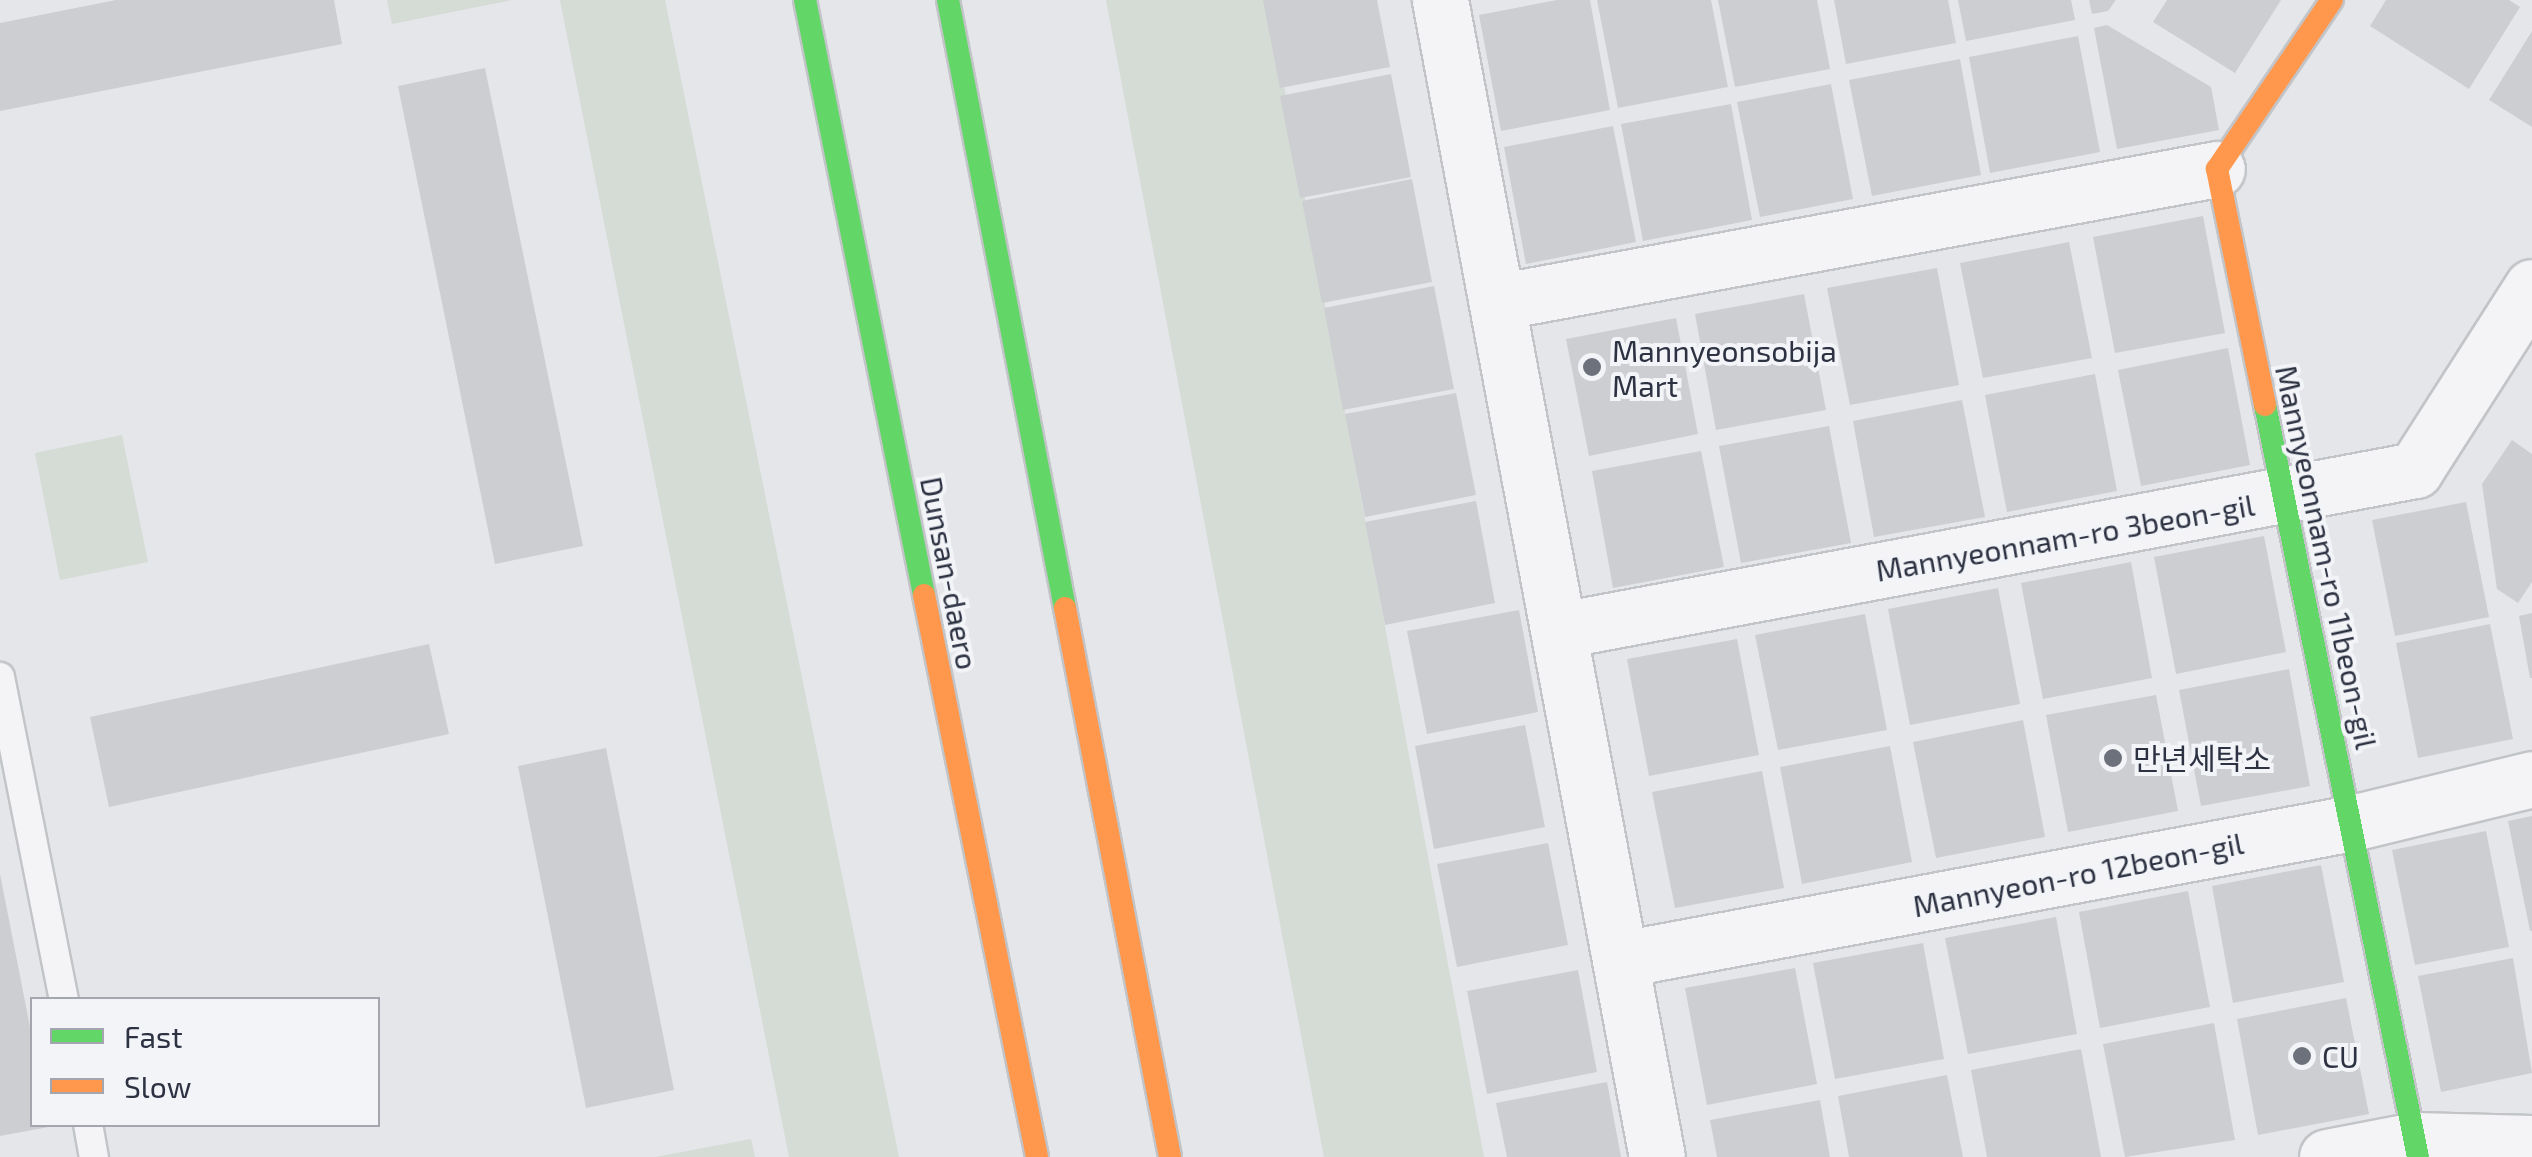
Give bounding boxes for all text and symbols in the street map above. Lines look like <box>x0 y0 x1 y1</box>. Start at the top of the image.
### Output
place label: Mannyeonsobija Mart <box>1612 332 1837 402</box>
marker: Mannyeonsobija Mart <box>1581 356 1603 378</box>
street label: Mannyeonnam-ro 11beon-gil <box>2269 362 2385 752</box>
street label: Dunsan-daero <box>914 474 986 672</box>
street label: Mannyeonnam-ro 3beon-gil <box>1873 486 2257 588</box>
place label: 만년세탁소 <box>2133 740 2271 776</box>
marker: 만년세탁소 <box>2102 747 2124 769</box>
street label: Mannyeon-ro 12beon-gil <box>1910 824 2246 924</box>
legend <box>30 997 380 1127</box>
text: Fast <box>124 1018 183 1054</box>
place label: CU <box>2322 1038 2359 1074</box>
marker: CU <box>2291 1045 2313 1067</box>
text: Slow <box>124 1068 191 1104</box>

